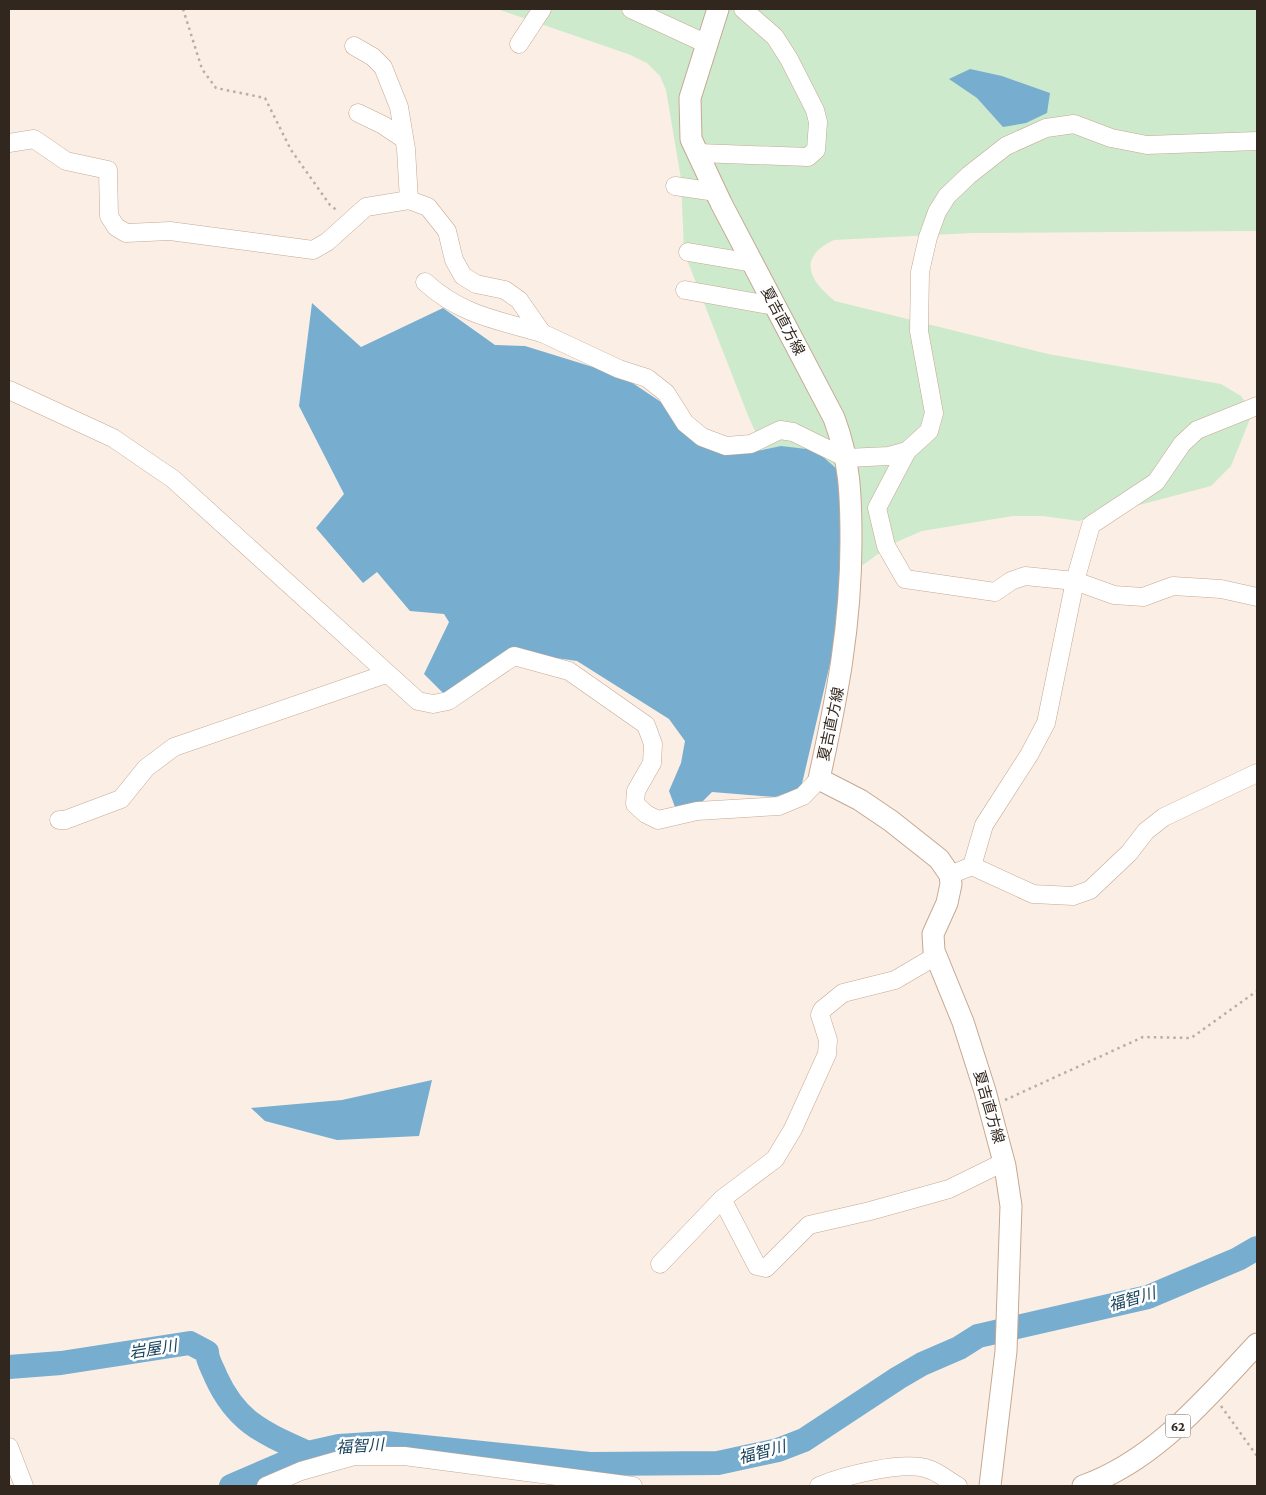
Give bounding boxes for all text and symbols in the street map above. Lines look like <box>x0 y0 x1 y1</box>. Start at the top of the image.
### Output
street label: 夏吉直方線 <box>758 284 809 358</box>
street label: 夏吉直方線 <box>814 685 847 762</box>
street label: 夏吉直方線 <box>971 1068 1008 1145</box>
water label: 福智川 <box>1107 1284 1159 1314</box>
water label: 岩屋川 <box>128 1337 180 1361</box>
road number: 62 <box>1166 1414 1190 1438</box>
water label: 福智川 <box>335 1436 387 1456</box>
water label: 福智川 <box>737 1437 789 1466</box>

